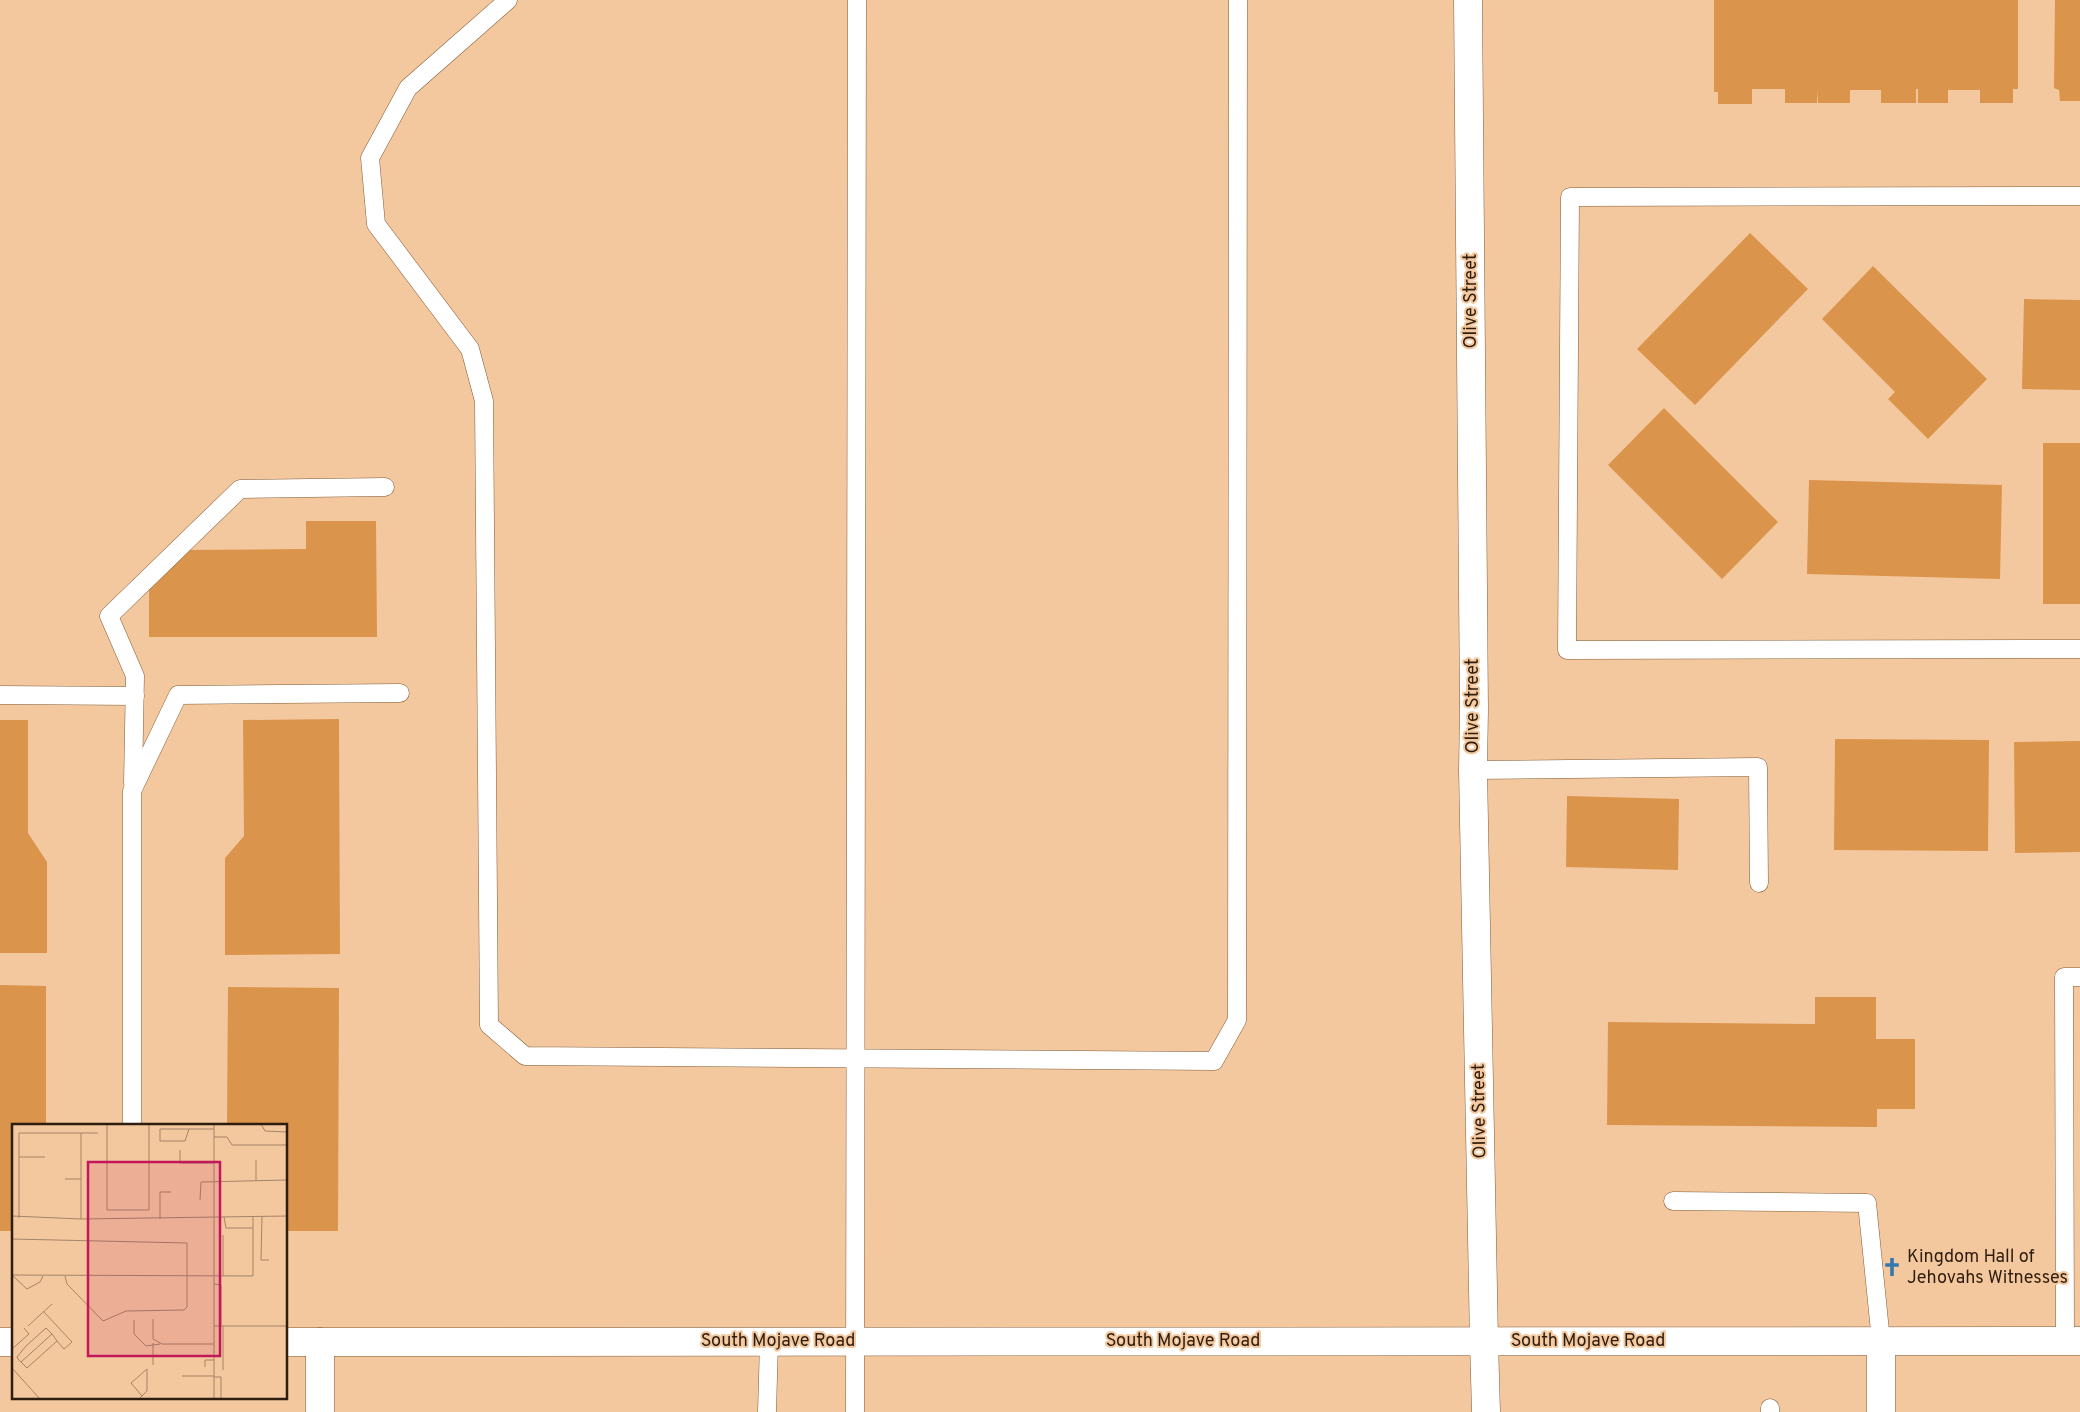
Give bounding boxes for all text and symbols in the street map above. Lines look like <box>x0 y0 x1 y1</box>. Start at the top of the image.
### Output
street label: Olive Street <box>1460 253 1483 349</box>
street label: Olive Street <box>1462 658 1485 754</box>
street label: Olive Street <box>1468 1063 1492 1159</box>
inset map <box>12 1124 288 1400</box>
place label: Kingdom Hall of Jehovahs Witnesses <box>1907 1246 2068 1290</box>
church icon: Kingdom Hall of Jehovahs Witnesses <box>1881 1256 1903 1278</box>
street label: South Mojave Road <box>701 1330 855 1353</box>
street label: South Mojave Road <box>1106 1330 1260 1353</box>
street label: South Mojave Road <box>1511 1330 1665 1353</box>

